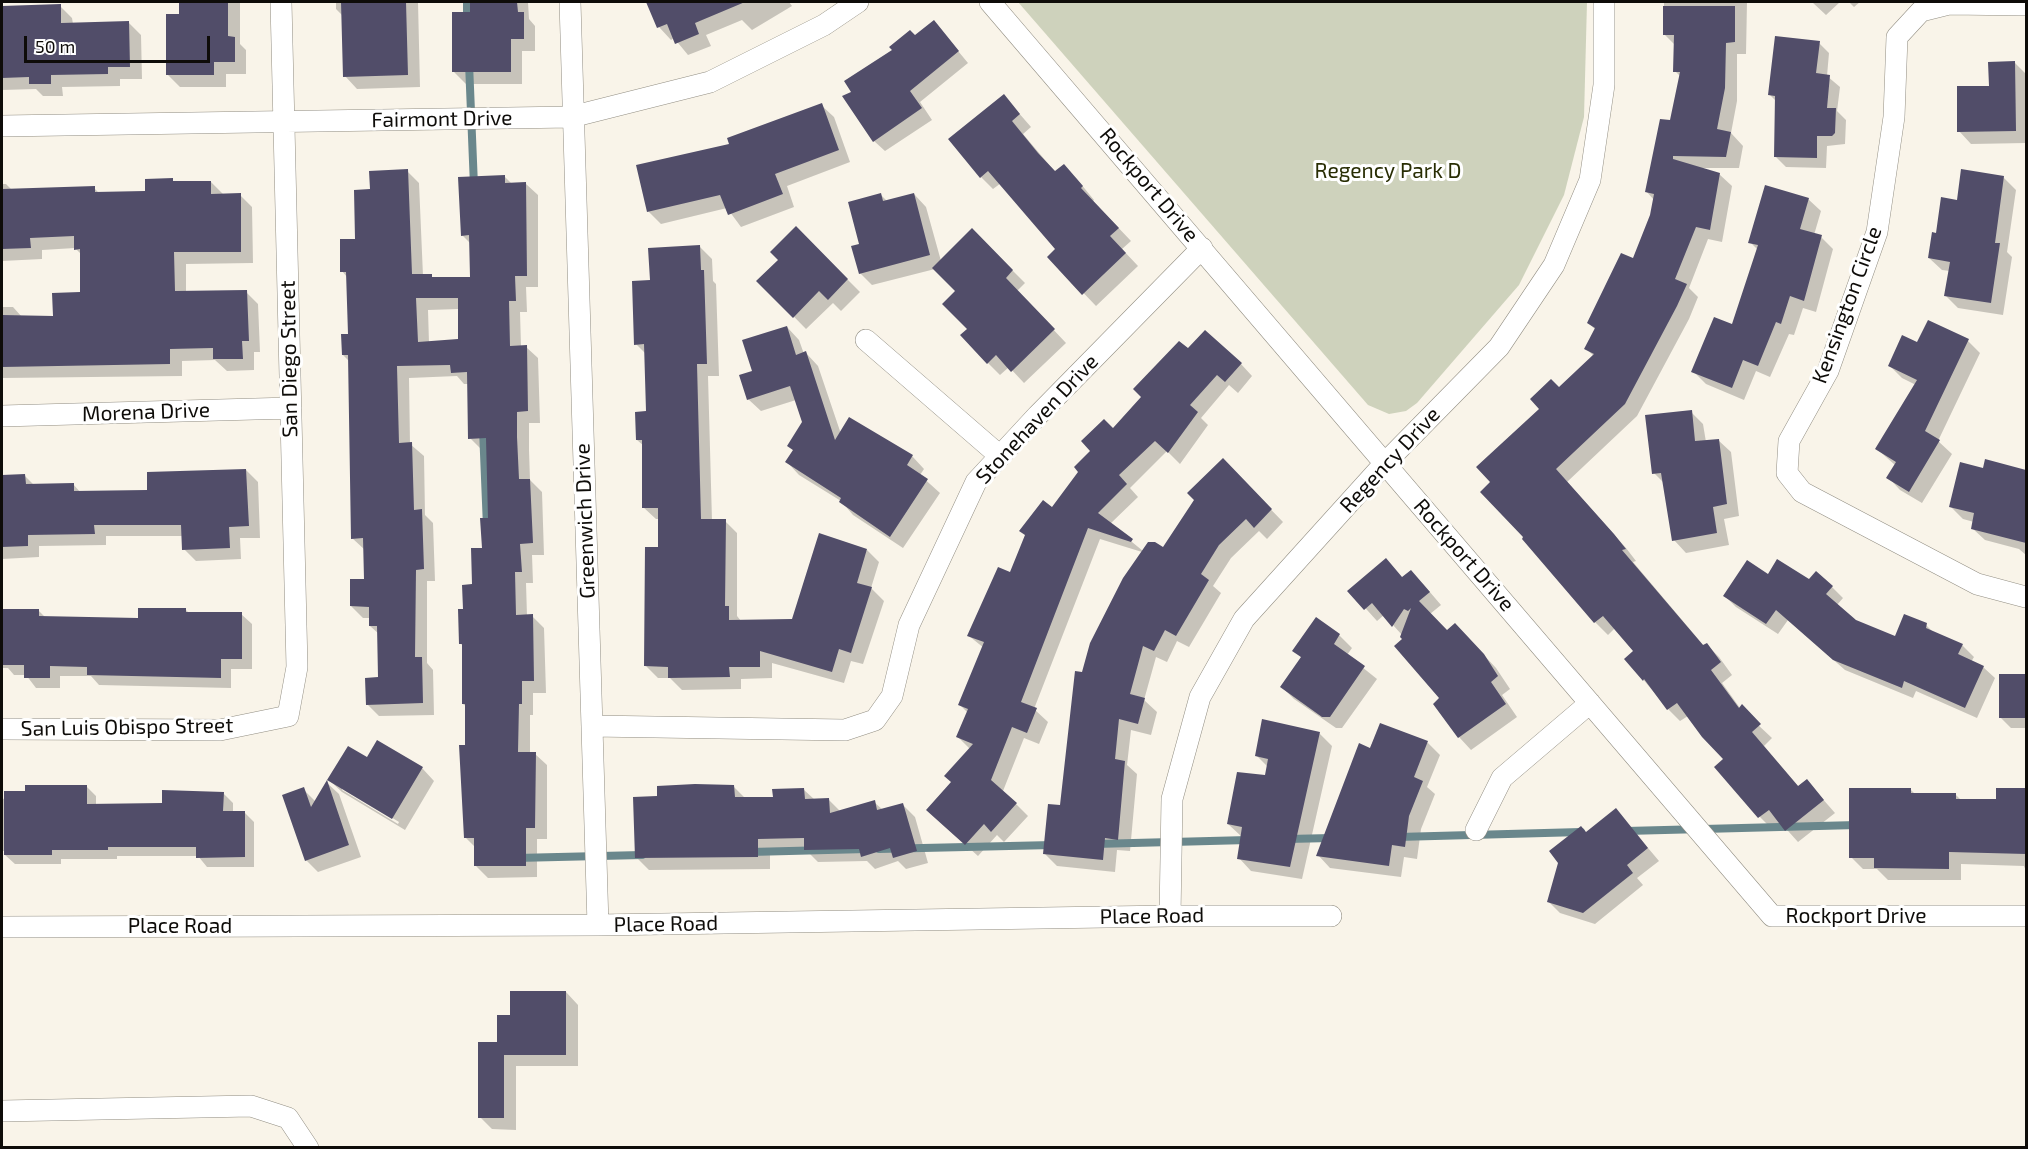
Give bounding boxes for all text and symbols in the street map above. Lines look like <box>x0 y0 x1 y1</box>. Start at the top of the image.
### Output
scale bar <box>27 24 213 62</box>
text: 50 m <box>35 35 75 57</box>
street label: Fairmont Drive <box>371 105 513 133</box>
street label: Rockport Drive <box>1094 123 1204 247</box>
park label: Regency Park D <box>1315 158 1461 184</box>
street label: Kensington Circle <box>1807 223 1887 387</box>
street label: San Diego Street <box>275 280 303 438</box>
street label: Stonehaven Drive <box>971 349 1103 489</box>
street label: Morena Drive <box>82 397 210 427</box>
street label: Regency Drive <box>1335 402 1445 518</box>
street label: Greenwich Drive <box>570 443 600 599</box>
street label: Rockport Drive <box>1408 494 1520 616</box>
street label: San Luis Obispo Street <box>21 713 233 741</box>
street label: Place Road <box>1099 902 1205 930</box>
street label: Rockport Drive <box>1786 903 1926 929</box>
street label: Place Road <box>613 910 719 938</box>
street label: Place Road <box>128 913 232 939</box>

